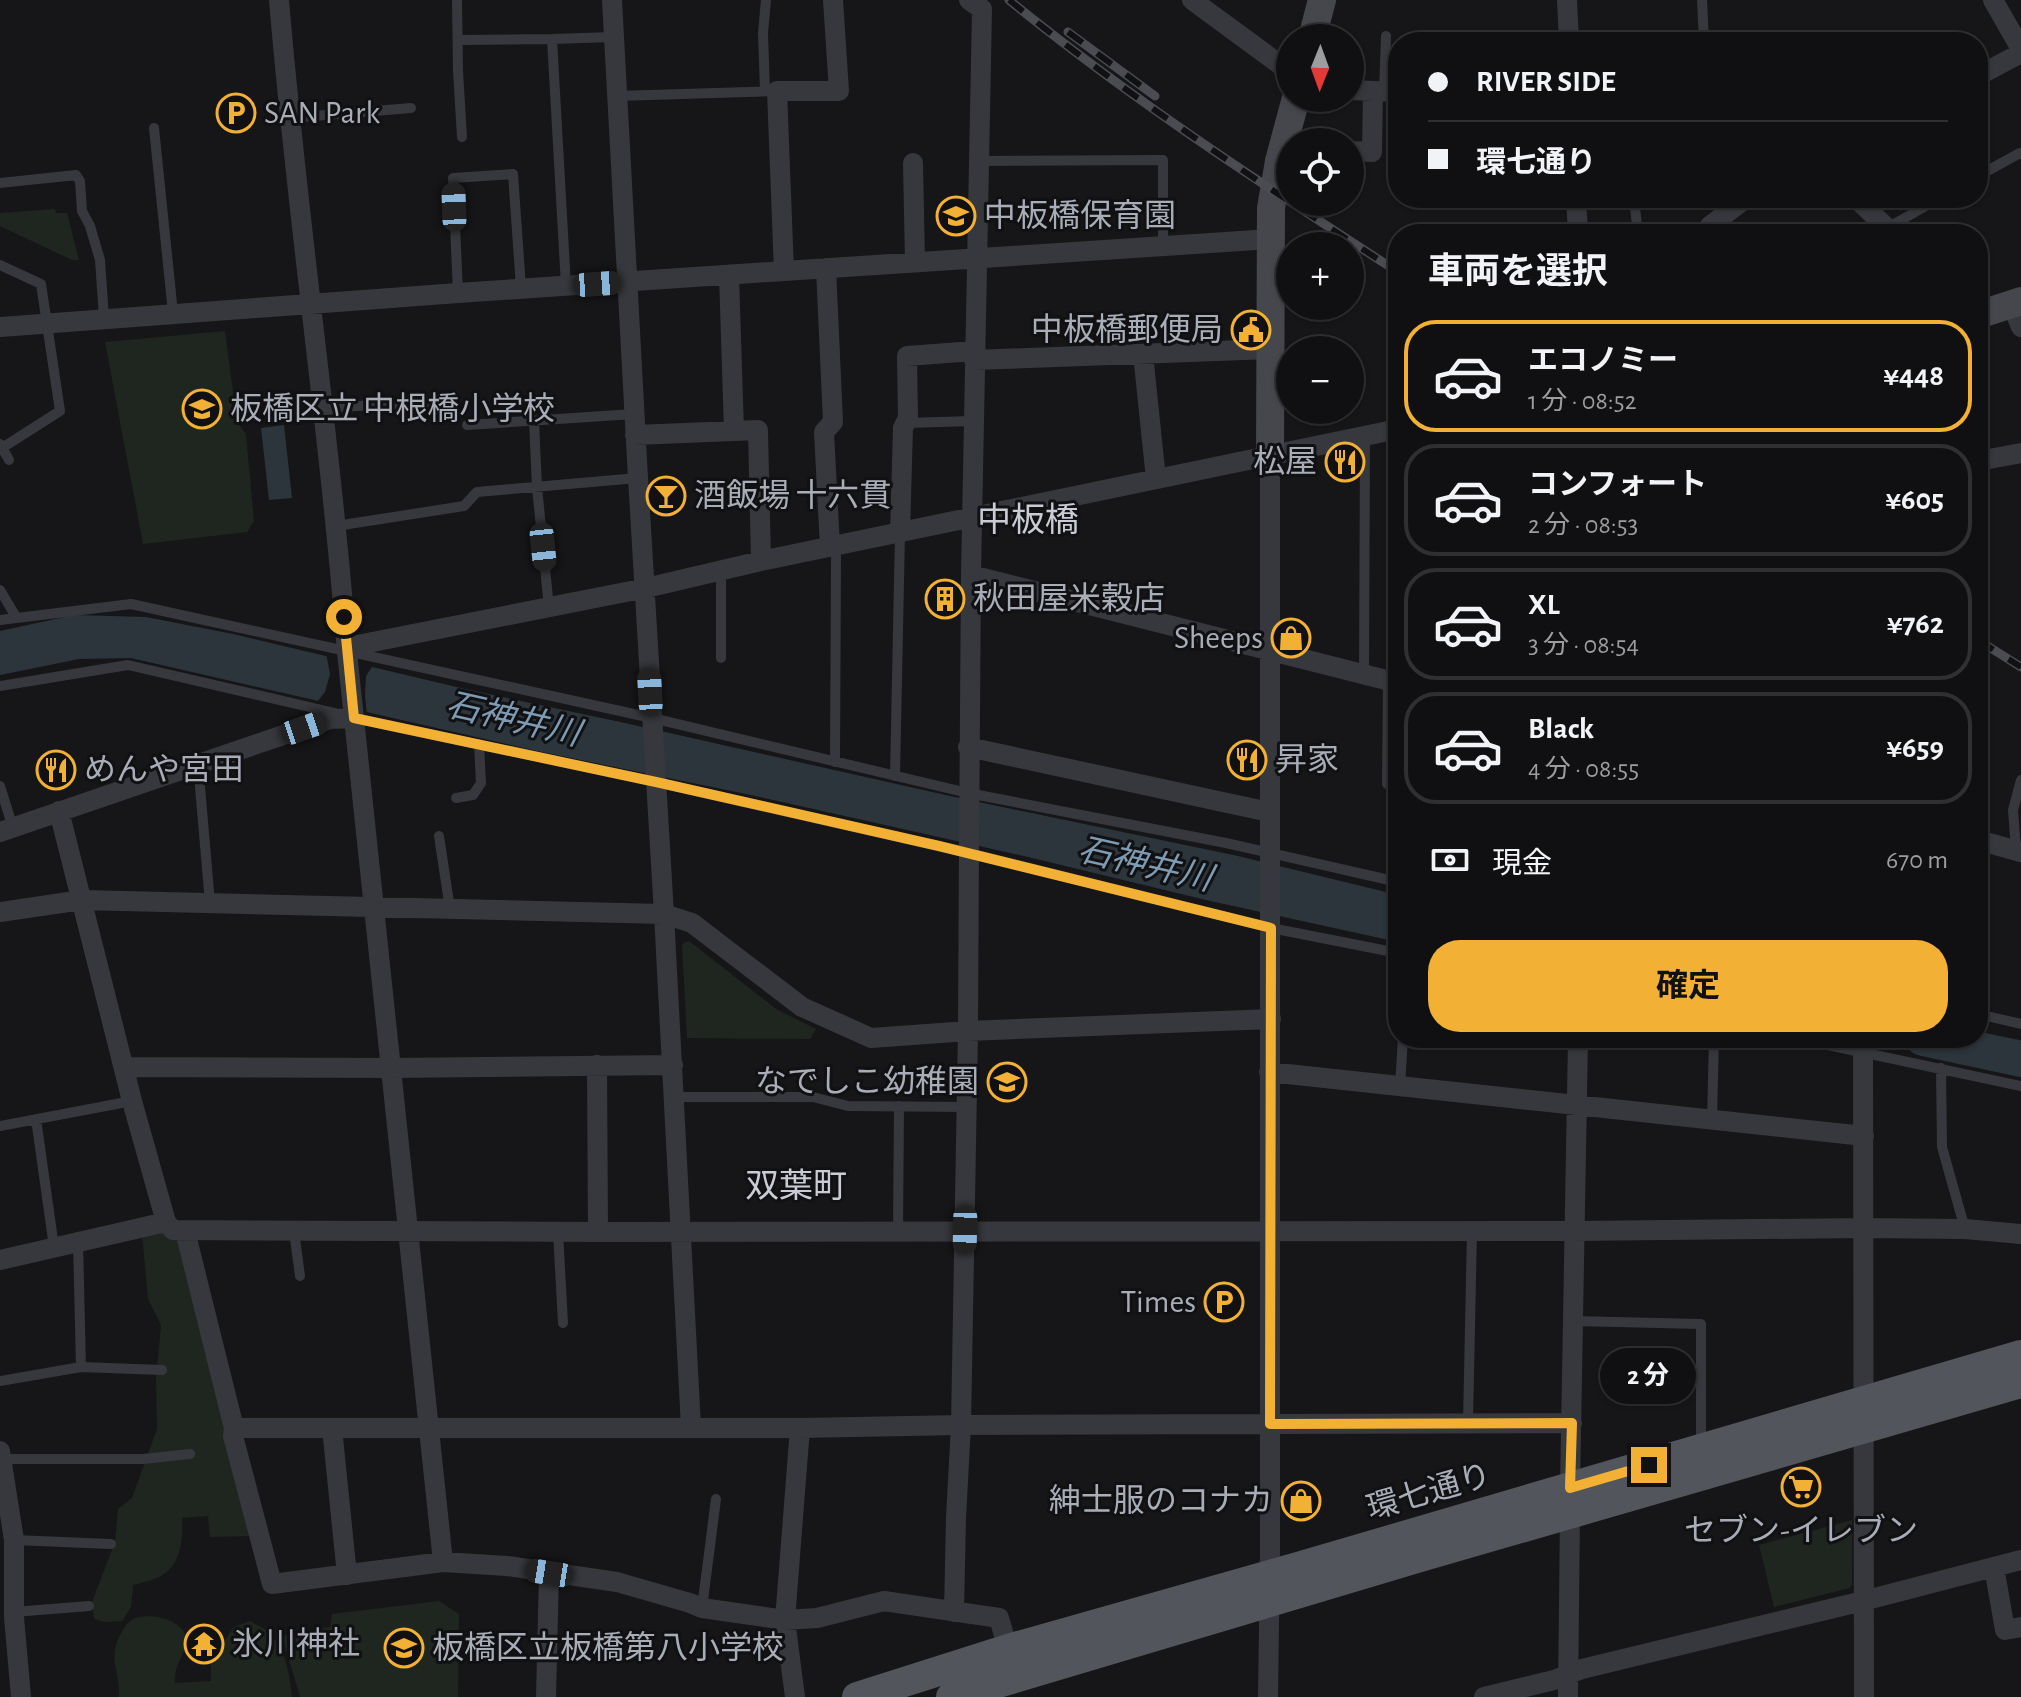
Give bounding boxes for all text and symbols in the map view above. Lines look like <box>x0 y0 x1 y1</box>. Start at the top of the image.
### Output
north arrow <box>1276 24 1364 112</box>
map controls <box>1276 24 1364 424</box>
text: RIVER SIDE <box>1476 67 1616 97</box>
parking icon: SAN Park <box>215 92 257 134</box>
place label: SAN Park <box>264 97 380 129</box>
button: locate <box>1276 128 1364 216</box>
text: 環七通り <box>1476 148 1596 178</box>
car <box>441 183 467 231</box>
school or university icon: 中板橋保育園 <box>935 195 977 237</box>
place label: 中板橋保育園 <box>984 198 1176 232</box>
button: + <box>1276 232 1364 320</box>
text: 車両を選択 <box>1428 254 1608 290</box>
car <box>572 270 622 298</box>
public building icon: 中板橋郵便局 <box>1230 309 1272 351</box>
place label: 中板橋郵便局 <box>1031 313 1223 346</box>
button: − <box>1276 336 1364 424</box>
icon: car <box>1432 340 1504 412</box>
text: エコノミー <box>1528 346 1678 376</box>
text: ¥448 <box>1883 361 1944 391</box>
school or university icon: 板橋区立 中根橋小学校 <box>181 388 223 430</box>
text: 1 分 · 08:52 <box>1528 388 1636 414</box>
place label: 板橋区立 中根橋小学校 <box>230 392 555 425</box>
restaurant icon: 松屋 <box>1324 441 1366 483</box>
place label: 松屋 <box>1253 445 1317 478</box>
icon: car <box>1432 464 1504 536</box>
text: コンフォート <box>1528 470 1707 500</box>
bar icon: 酒飯場 十六貫 <box>645 475 687 517</box>
place label: 酒飯場 十六貫 <box>694 478 891 512</box>
text: ¥605 <box>1885 485 1944 515</box>
district label: 中板橋 <box>977 502 1079 538</box>
text: 2 分 · 08:53 <box>1528 512 1638 538</box>
car <box>529 522 557 572</box>
building icon: 秋田屋米穀店 <box>924 578 966 620</box>
place label: 秋田屋米穀店 <box>973 581 1165 615</box>
icon: car <box>1432 588 1504 660</box>
text: XL <box>1528 590 1560 620</box>
route start <box>326 599 362 635</box>
text: ¥762 <box>1887 609 1944 639</box>
shop icon: Sheeps <box>1270 617 1312 659</box>
place label: Sheeps <box>1174 622 1263 654</box>
text: 3 分 · 08:54 <box>1528 632 1639 658</box>
car <box>637 667 663 717</box>
water label: 石神井川 <box>443 686 586 753</box>
car <box>277 709 331 747</box>
icon: car <box>1432 712 1504 784</box>
text: Black <box>1528 714 1594 744</box>
text: ¥659 <box>1886 733 1944 763</box>
restaurant icon: 昇家 <box>1226 739 1268 781</box>
place label: 昇家 <box>1275 743 1339 776</box>
restaurant icon: めんや宮田 <box>35 749 77 791</box>
place label: めんや宮田 <box>84 752 244 786</box>
text: 4 分 · 08:55 <box>1528 756 1639 782</box>
water label: 石神井川 <box>1075 831 1218 898</box>
icon: cash <box>1428 838 1472 882</box>
text: 670 m <box>1886 847 1948 873</box>
text: 現金 <box>1492 849 1552 879</box>
button: 確定 <box>1428 940 1948 1032</box>
school or university icon: なでしこ幼稚園 <box>986 1061 1028 1103</box>
place label: なでしこ幼稚園 <box>755 1065 979 1098</box>
district label: 双葉町 <box>745 1168 847 1204</box>
car <box>953 1206 977 1254</box>
parking icon: Times <box>1203 1281 1245 1323</box>
place label: Times <box>1120 1286 1196 1318</box>
callout: 2 分 <box>1601 1349 1697 1405</box>
text: 2 分 <box>1627 1363 1669 1389</box>
route end <box>1631 1447 1667 1483</box>
street label: 環七通り <box>1363 1458 1495 1525</box>
supermarket icon: セブン-イレブン <box>1780 1466 1822 1508</box>
shop icon: 紳士服のコナカ <box>1280 1480 1322 1522</box>
place label: 紳士服のコナカ <box>1049 1483 1273 1517</box>
place label: セブン-イレブン <box>1684 1513 1918 1547</box>
car <box>523 1557 575 1589</box>
temple icon: 氷川神社 <box>183 1623 225 1665</box>
place label: 氷川神社 <box>232 1627 360 1660</box>
school or university icon: 板橋区立板橋第八小学校 <box>383 1627 425 1669</box>
place label: 板橋区立板橋第八小学校 <box>432 1631 784 1664</box>

